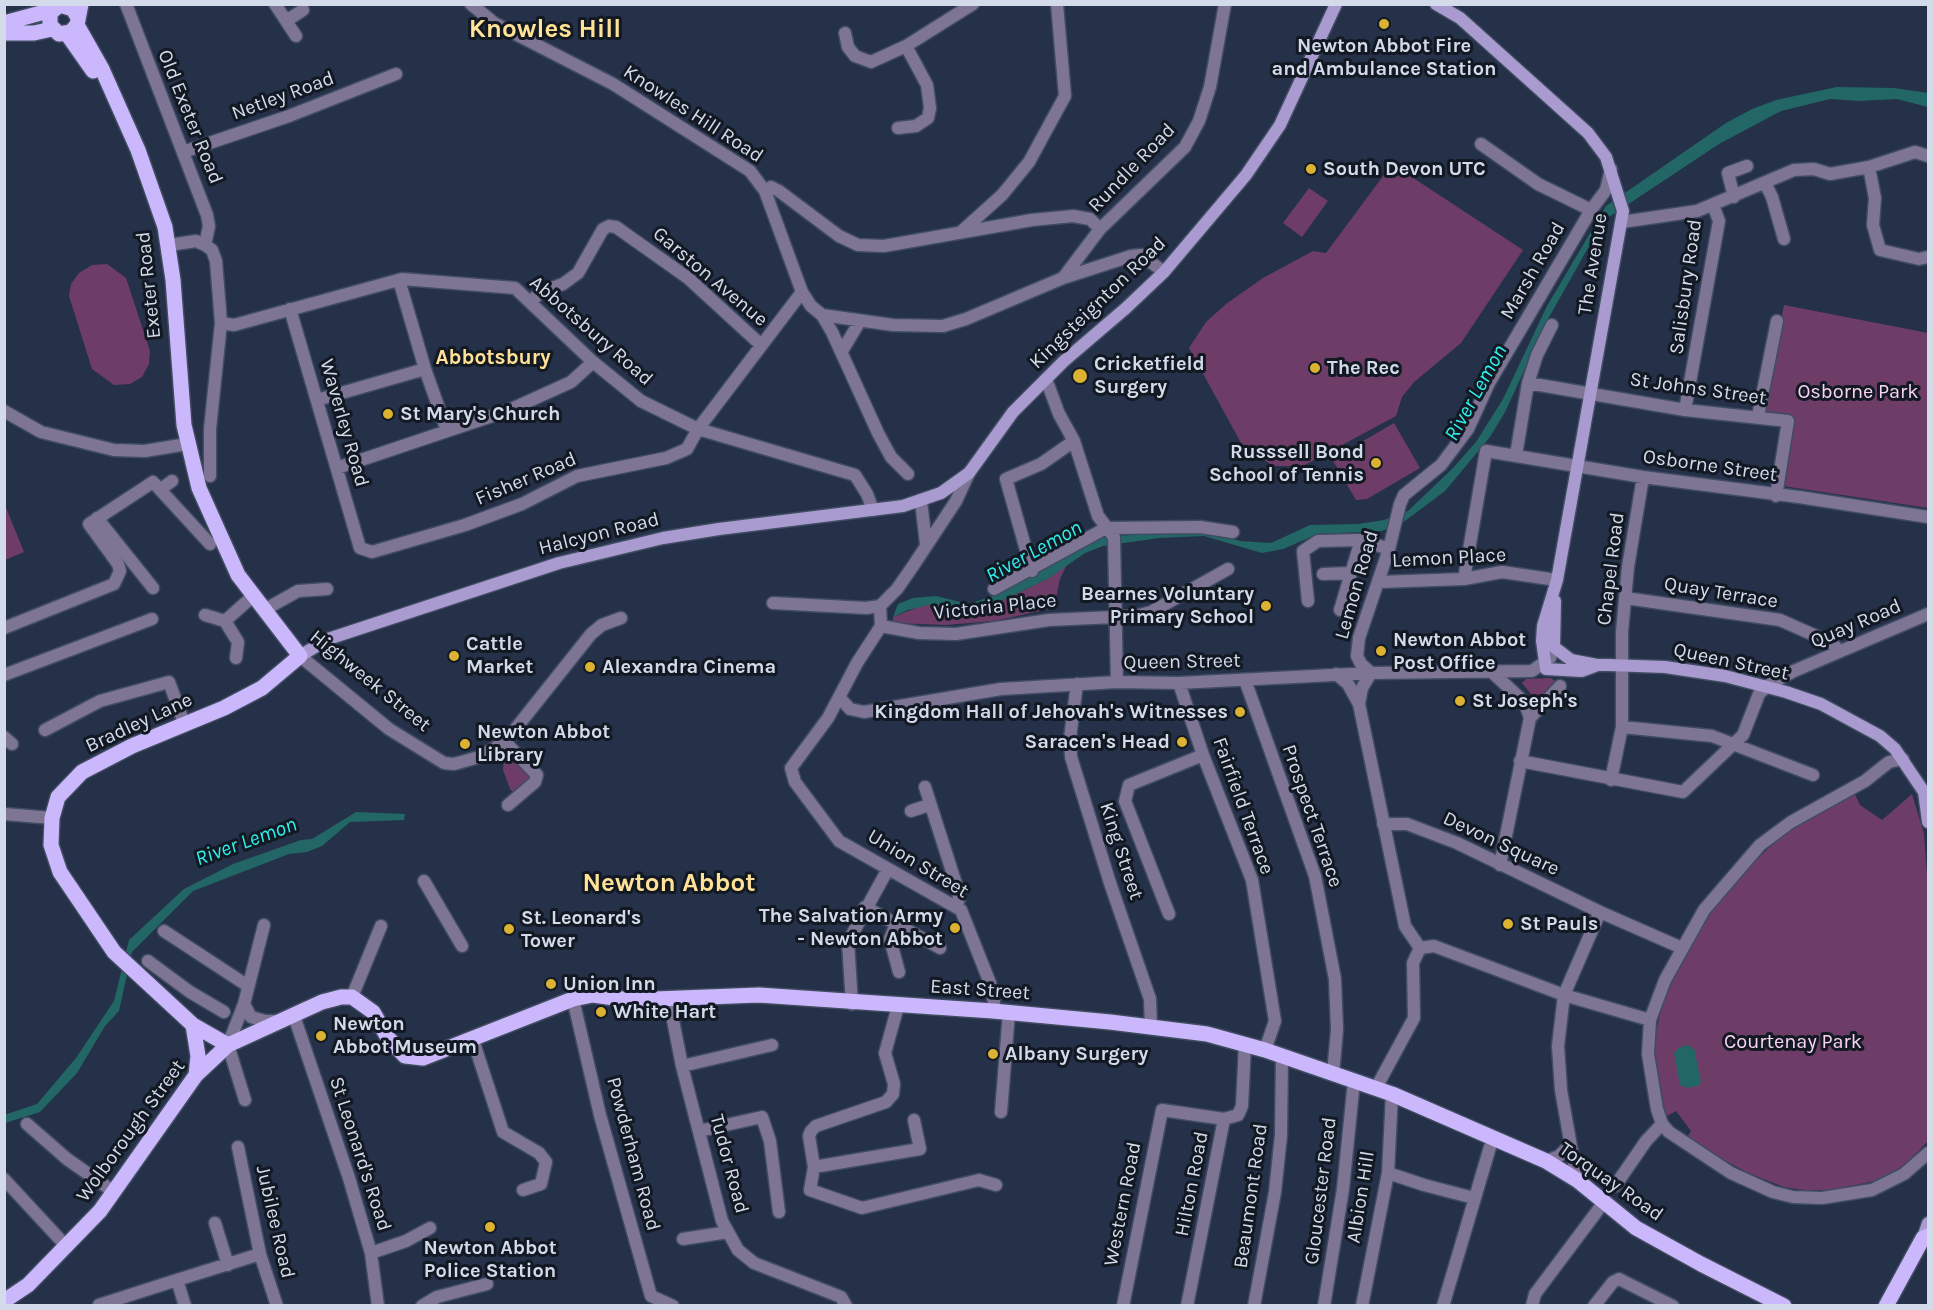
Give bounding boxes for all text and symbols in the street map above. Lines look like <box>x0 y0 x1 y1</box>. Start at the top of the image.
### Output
district label: Knowles Hill <box>469 14 621 46</box>
marker: Newton Abbot Fire and Ambulance Station <box>1377 17 1391 31</box>
place label: Newton Abbot Fire and Ambulance Station <box>1272 34 1496 81</box>
street label: Old Exeter Road <box>152 46 228 188</box>
street label: Knowles Hill Road <box>618 60 768 168</box>
street label: Netley Road <box>228 66 338 126</box>
street label: Rundle Road <box>1083 118 1181 218</box>
place label: South Devon UTC <box>1323 157 1486 181</box>
marker: South Devon UTC <box>1304 162 1318 176</box>
street label: The Avenue <box>1573 211 1613 317</box>
street label: Marsh Road <box>1495 218 1571 324</box>
street label: Salisbury Road <box>1665 218 1707 356</box>
street label: Garston Avenue <box>648 222 772 332</box>
street label: Exeter Road <box>131 230 167 340</box>
street label: Kingsteignton Road <box>1025 232 1171 374</box>
street label: Abbotsbury Road <box>524 271 658 391</box>
water label: River Lemon <box>1439 340 1513 446</box>
district label: Abbotsbury <box>435 345 551 371</box>
place label: Cricketfield Surgery <box>1094 352 1205 399</box>
street label: Waverley Road <box>314 356 374 490</box>
place label: The Rec <box>1327 356 1400 380</box>
marker: The Rec <box>1308 361 1322 375</box>
marker: Cricketfield Surgery <box>1071 367 1089 385</box>
street label: St Johns Street <box>1628 368 1768 410</box>
park label: Osborne Park <box>1797 380 1919 404</box>
place label: St Mary's Church <box>400 402 561 426</box>
marker: St Mary's Church <box>381 407 395 421</box>
place label: Russsell Bond School of Tennis <box>1209 440 1364 487</box>
street label: Osborne Street <box>1641 445 1779 487</box>
street label: Fisher Road <box>472 447 580 511</box>
marker: Russsell Bond School of Tennis <box>1369 456 1383 470</box>
street label: Halcyon Road <box>536 507 662 561</box>
street label: Chapel Road <box>1592 511 1630 627</box>
water label: River Lemon <box>981 515 1087 589</box>
street label: Lemon Road <box>1330 528 1384 642</box>
street label: Lemon Place <box>1391 543 1507 573</box>
street label: Quay Terrace <box>1662 572 1780 614</box>
place label: Bearnes Voluntary Primary School <box>1081 582 1254 629</box>
street label: Victoria Place <box>932 589 1058 625</box>
street label: Quay Road <box>1807 594 1905 654</box>
marker: Bearnes Voluntary Primary School <box>1259 599 1273 613</box>
street label: Highweek Street <box>305 625 435 737</box>
place label: Newton Abbot Post Office <box>1393 628 1526 675</box>
place label: Cattle Market <box>466 632 533 679</box>
street label: Queen Street <box>1671 638 1791 686</box>
marker: Newton Abbot Post Office <box>1374 644 1388 658</box>
marker: Cattle Market <box>447 649 461 663</box>
street label: Queen Street <box>1123 649 1241 675</box>
place label: Alexandra Cinema <box>602 655 776 679</box>
marker: Alexandra Cinema <box>583 660 597 674</box>
street label: Bradley Lane <box>82 688 196 758</box>
place label: St Joseph's <box>1472 689 1578 713</box>
marker: St Joseph's <box>1453 694 1467 708</box>
place label: Kingdom Hall of Jehovah's Witnesses <box>874 700 1228 724</box>
marker: Kingdom Hall of Jehovah's Witnesses <box>1233 705 1247 719</box>
place label: Newton Abbot Library <box>477 720 610 767</box>
place label: Saracen's Head <box>1024 730 1170 754</box>
street label: Fairfield Terrace <box>1207 734 1279 878</box>
marker: Saracen's Head <box>1175 735 1189 749</box>
marker: Newton Abbot Library <box>458 737 472 751</box>
street label: Prospect Terrace <box>1276 742 1348 890</box>
street label: King Street <box>1094 799 1148 903</box>
street label: Devon Square <box>1439 807 1563 881</box>
water label: River Lemon <box>192 812 300 872</box>
street label: Union Street <box>863 824 973 904</box>
district label: Newton Abbot <box>582 868 756 900</box>
place label: The Salvation Army - Newton Abbot <box>759 904 943 951</box>
place label: St. Leonard's Tower <box>521 906 641 953</box>
place label: St Pauls <box>1520 912 1598 936</box>
marker: St Pauls <box>1501 917 1515 931</box>
marker: The Salvation Army - Newton Abbot <box>948 921 962 935</box>
marker: St. Leonard's Tower <box>502 922 516 936</box>
place label: Union Inn <box>563 972 656 996</box>
street label: East Street <box>929 975 1031 1005</box>
marker: Union Inn <box>544 977 558 991</box>
place label: White Hart <box>613 1000 716 1024</box>
marker: White Hart <box>594 1005 608 1019</box>
place label: Newton Abbot Museum <box>333 1012 477 1059</box>
marker: Newton Abbot Museum <box>314 1029 328 1043</box>
park label: Courtenay Park <box>1724 1030 1862 1054</box>
place label: Albany Surgery <box>1005 1042 1148 1066</box>
marker: Albany Surgery <box>986 1047 1000 1061</box>
street label: Wolborough Street <box>71 1055 191 1207</box>
street label: St Leonard's Road <box>324 1074 396 1234</box>
street label: Powderham Road <box>601 1074 665 1234</box>
street label: Tudor Road <box>704 1112 754 1216</box>
street label: Gloucester Road <box>1300 1116 1342 1266</box>
street label: Beaumont Road <box>1229 1122 1273 1270</box>
street label: Hilton Road <box>1170 1130 1214 1238</box>
street label: Torquay Road <box>1554 1137 1668 1227</box>
street label: Western Road <box>1099 1140 1147 1268</box>
street label: Albion Hill <box>1342 1149 1380 1245</box>
street label: Jubilee Road <box>250 1163 300 1281</box>
marker: Newton Abbot Police Station <box>483 1220 497 1234</box>
place label: Newton Abbot Police Station <box>423 1236 557 1283</box>

